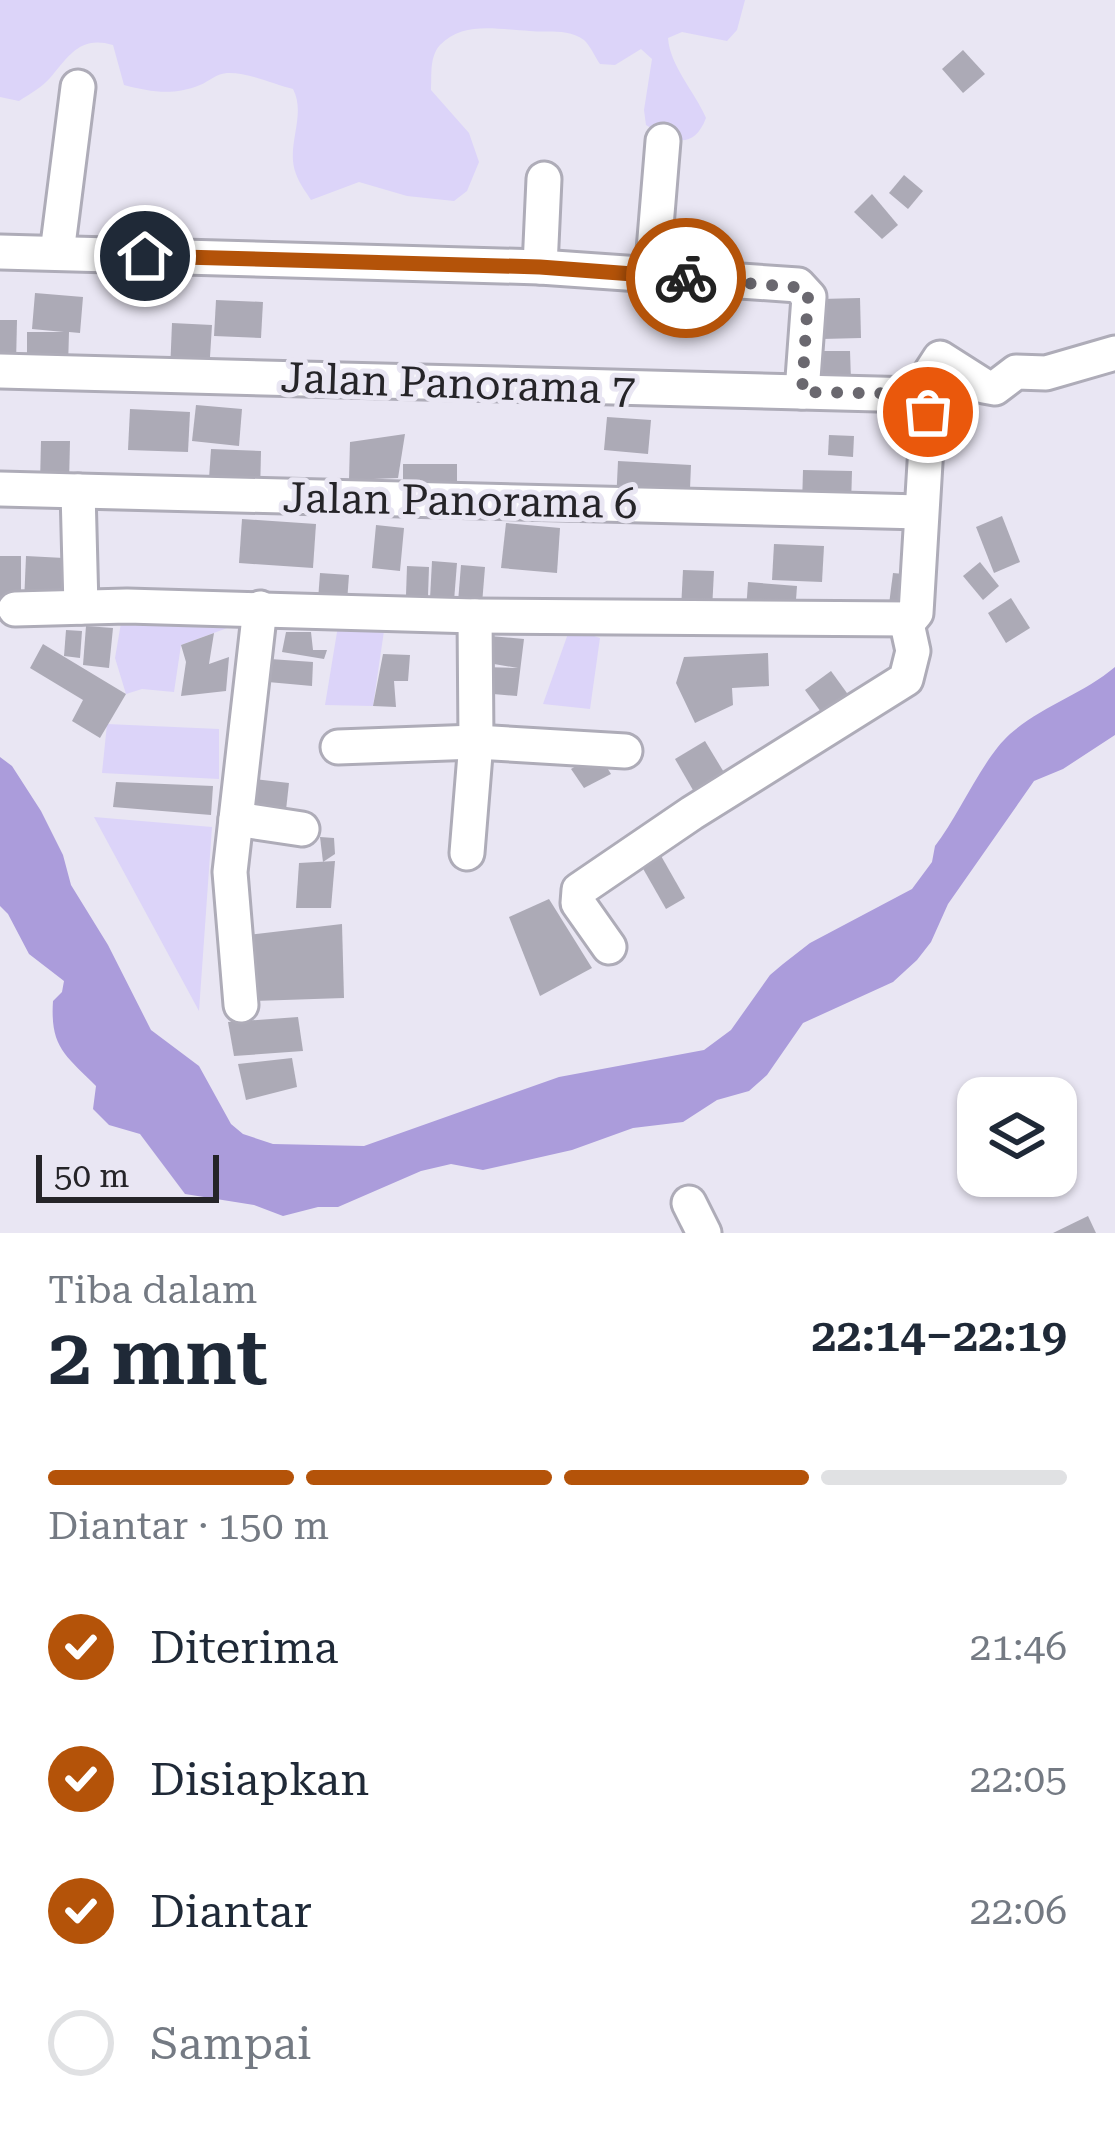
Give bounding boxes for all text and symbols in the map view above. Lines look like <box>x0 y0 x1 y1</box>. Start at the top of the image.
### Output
pin <box>94 205 196 307</box>
courier <box>626 218 746 338</box>
icon: home <box>112 223 178 289</box>
icon: bike <box>653 245 719 311</box>
street label: Jalan Panorama 7 <box>280 353 636 414</box>
pin <box>877 361 979 463</box>
icon: bag <box>895 379 961 445</box>
street label: Jalan Panorama 6 <box>282 473 638 528</box>
map controls <box>957 1077 1077 1197</box>
button: layers <box>957 1077 1077 1197</box>
scale bar <box>36 1149 219 1202</box>
text: 50 m <box>54 1156 129 1195</box>
text: Tiba dalam <box>48 1267 257 1313</box>
text: 22:14–22:19 <box>811 1309 1067 1362</box>
text: 2 mnt <box>48 1312 268 1403</box>
text: Diantar · 150 m <box>48 1503 329 1549</box>
icon: check <box>48 1614 114 1680</box>
text: Diterima <box>150 1621 338 1674</box>
text: 21:46 <box>970 1624 1067 1670</box>
icon: check <box>48 1746 114 1812</box>
text: Disiapkan <box>150 1753 369 1806</box>
text: 22:05 <box>970 1756 1067 1802</box>
icon: check <box>48 1878 114 1944</box>
text: Diantar <box>150 1885 312 1938</box>
text: 22:06 <box>970 1888 1067 1934</box>
text: Sampai <box>150 2017 311 2070</box>

